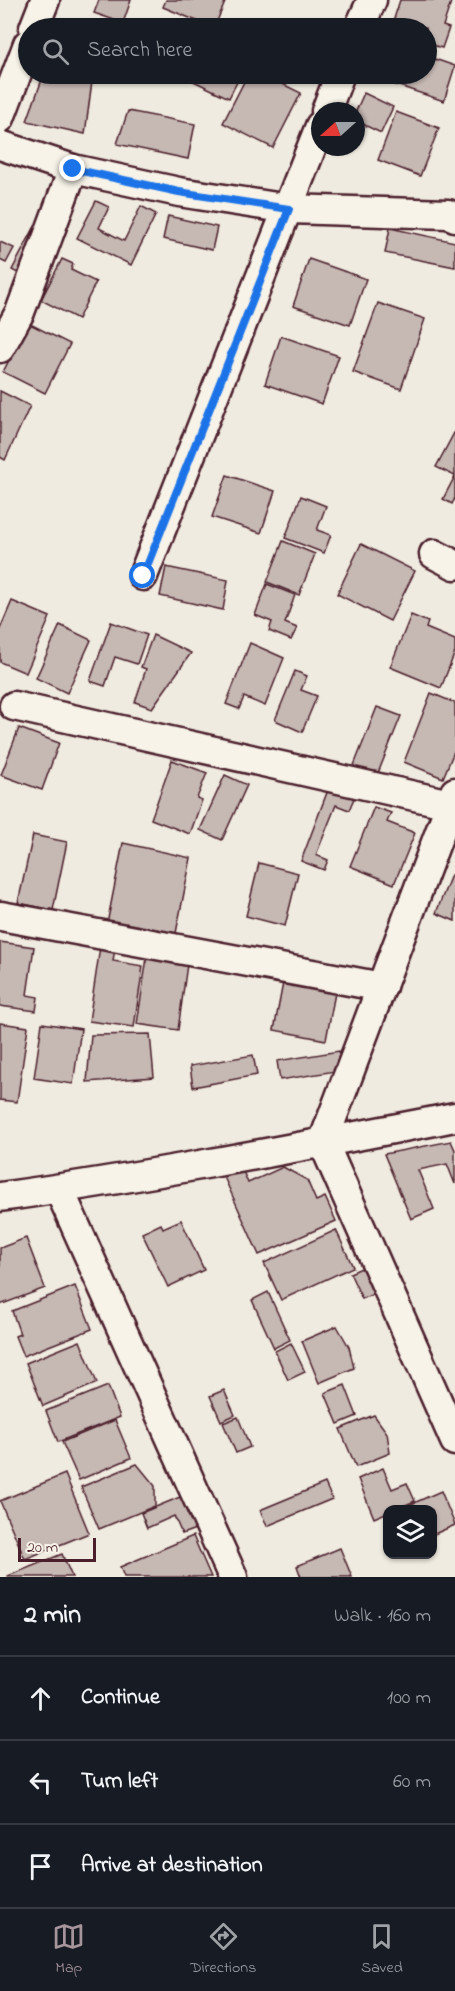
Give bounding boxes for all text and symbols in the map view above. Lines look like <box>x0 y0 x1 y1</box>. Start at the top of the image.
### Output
search box <box>18 18 437 84</box>
icon: search <box>39 35 72 68</box>
text: Search here <box>87 35 192 67</box>
north arrow <box>311 102 365 156</box>
route end <box>59 155 85 181</box>
route start <box>129 562 155 588</box>
map controls <box>383 1505 437 1559</box>
button: layers <box>383 1505 437 1559</box>
scale bar <box>18 1535 96 1562</box>
text: 20 m <box>27 1536 58 1560</box>
text: 2 min <box>24 1597 81 1635</box>
text: Walk · 160 m <box>334 1602 431 1631</box>
icon: ahead <box>24 1682 57 1715</box>
text: Continue <box>81 1682 160 1714</box>
text: 100 m <box>387 1684 431 1713</box>
icon: left <box>24 1766 57 1799</box>
text: Turn left <box>81 1766 158 1798</box>
text: 60 m <box>393 1768 431 1797</box>
icon: arrive <box>24 1850 57 1883</box>
text: Arrive at destination <box>81 1850 263 1882</box>
tab: Map <box>52 1920 85 1980</box>
tab: Directions <box>190 1920 256 1980</box>
tab: Saved <box>361 1920 403 1980</box>

